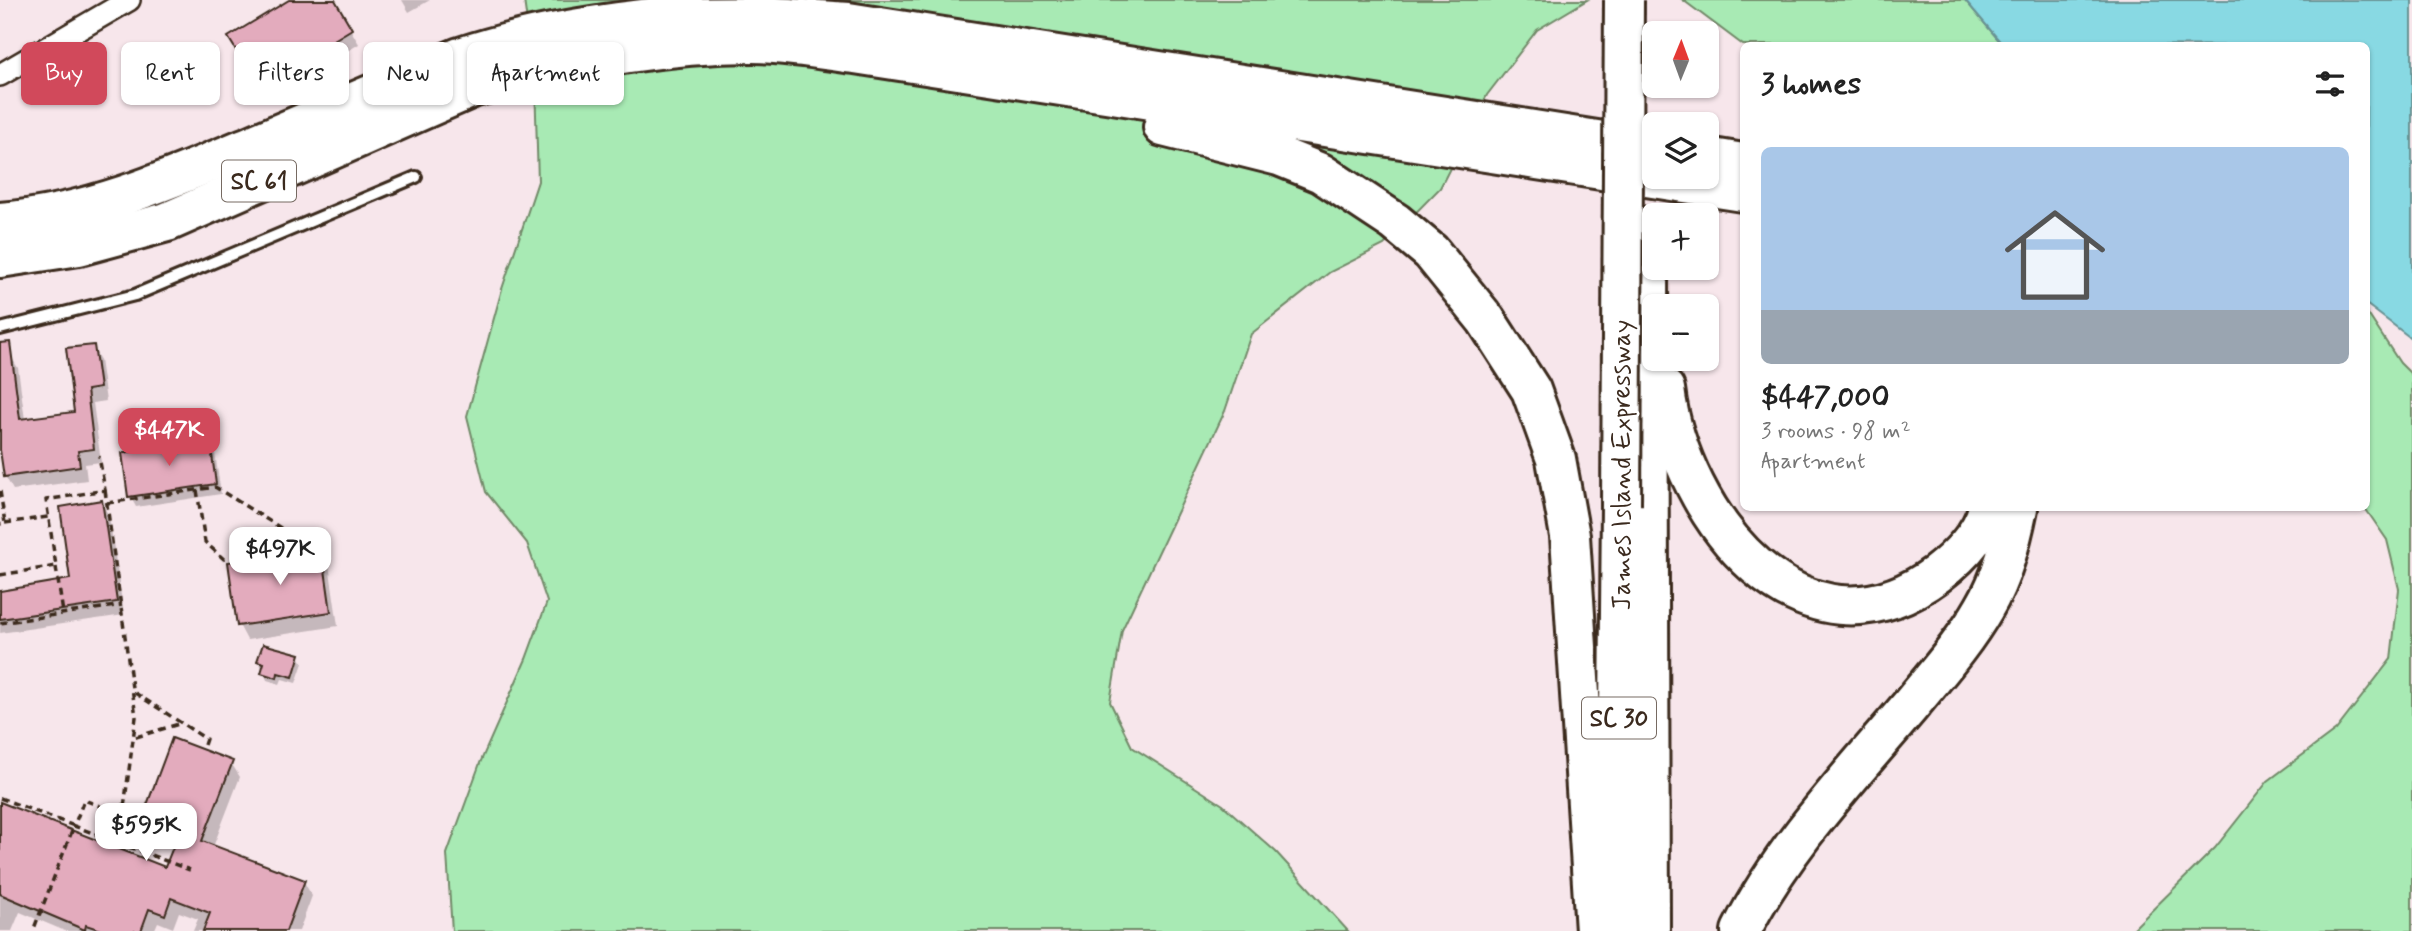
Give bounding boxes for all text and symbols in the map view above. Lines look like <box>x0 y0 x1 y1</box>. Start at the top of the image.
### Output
north arrow <box>1642 21 1718 98</box>
map controls <box>1642 21 1719 371</box>
chip: Buy <box>21 42 107 105</box>
chip: Rent <box>121 42 220 105</box>
chip: Filters <box>234 42 349 105</box>
chip: New <box>363 42 453 105</box>
chip: Apartment <box>467 42 624 105</box>
text: 3 homes <box>1761 65 1861 104</box>
icon: filters <box>2311 65 2349 103</box>
button: layers <box>1642 112 1719 189</box>
road number: SC 61 <box>222 160 296 202</box>
icon: home <box>1992 192 2118 318</box>
button: + <box>1642 203 1719 280</box>
button: − <box>1642 294 1719 371</box>
street label: James Island Expressway <box>1606 320 1640 610</box>
text: $447,000 <box>1761 378 1890 417</box>
pin: $447K <box>120 408 218 468</box>
text: $447K <box>134 416 204 446</box>
text: 3 rooms · 98 m² <box>1761 417 1911 447</box>
text: Apartment <box>1761 447 1866 477</box>
pin: $497K <box>231 528 329 587</box>
text: $497K <box>245 535 315 565</box>
road number: SC 30 <box>1582 698 1656 738</box>
pin: $595K <box>97 804 195 863</box>
text: $595K <box>111 811 181 841</box>

